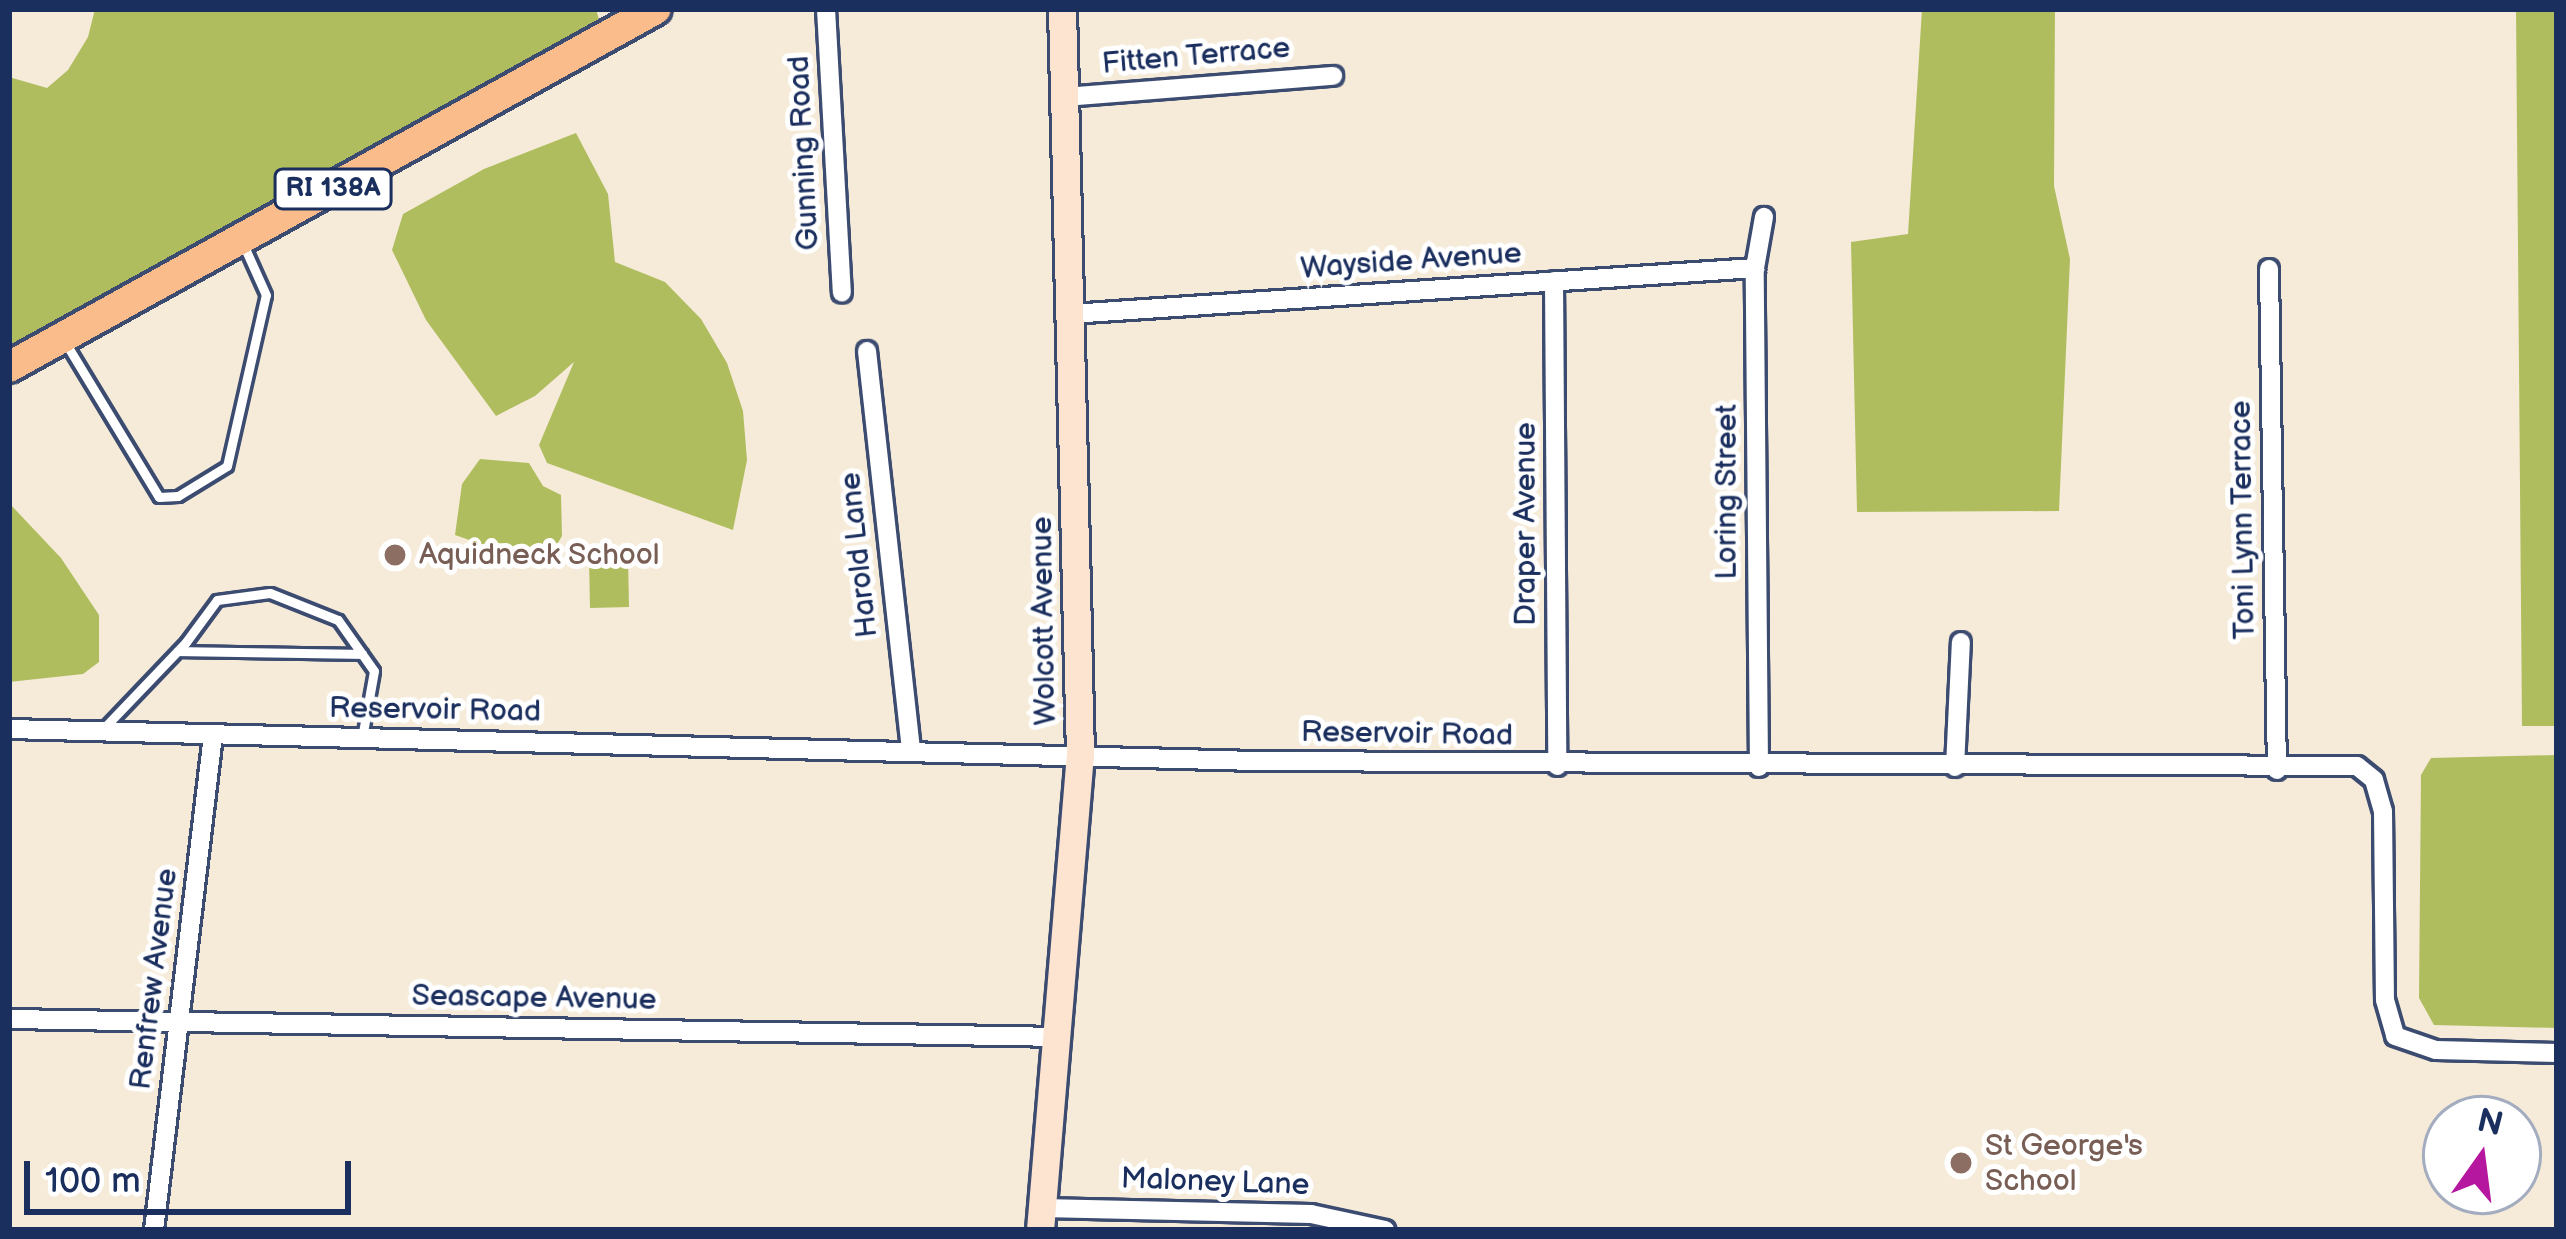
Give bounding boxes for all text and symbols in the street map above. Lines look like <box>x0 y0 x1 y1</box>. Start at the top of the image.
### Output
street label: Fitten Terrace <box>1100 30 1292 82</box>
street label: Gunning Road <box>781 55 827 251</box>
road number: RI 138A <box>273 168 393 210</box>
street label: Wayside Avenue <box>1299 235 1523 287</box>
street label: Toni Lynn Terrace <box>2223 400 2263 640</box>
street label: Loring Street <box>1709 404 1745 580</box>
street label: Draper Avenue <box>1508 422 1544 626</box>
street label: Harold Lane <box>832 471 886 639</box>
street label: Wolcott Avenue <box>1024 516 1064 726</box>
place label: Aquidneck School <box>419 537 660 573</box>
marker: Aquidneck School <box>382 542 408 568</box>
street label: Reservoir Road <box>329 690 541 730</box>
street label: Reservoir Road <box>1301 714 1513 754</box>
street label: Renfrew Avenue <box>123 866 185 1092</box>
street label: Seascape Avenue <box>411 978 657 1018</box>
north arrow <box>2422 1095 2542 1215</box>
text: N <box>2473 1101 2507 1145</box>
place label: St George's School <box>1985 1128 2143 1198</box>
scale bar <box>30 1137 357 1211</box>
marker: St George's School <box>1948 1150 1974 1176</box>
text: 100 m <box>45 1160 141 1203</box>
street label: Maloney Lane <box>1119 1161 1311 1203</box>

